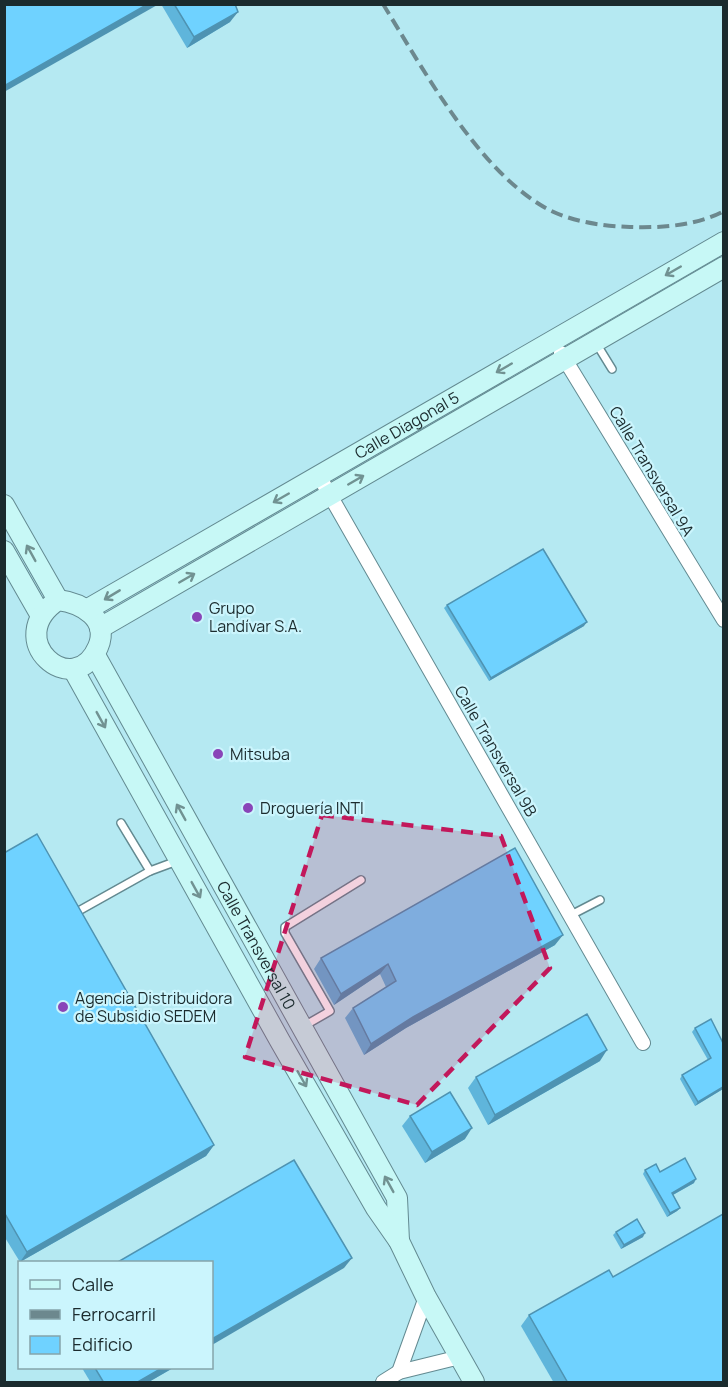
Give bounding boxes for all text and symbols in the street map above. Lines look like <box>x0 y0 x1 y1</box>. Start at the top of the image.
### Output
one-way arrow <box>665 265 682 277</box>
one-way arrow <box>496 362 513 374</box>
street label: Calle Diagonal 5 <box>350 386 463 464</box>
street label: Calle Transversal 9A <box>604 402 700 540</box>
one-way arrow <box>347 474 364 486</box>
one-way arrow <box>273 492 290 504</box>
one-way arrow <box>25 544 36 562</box>
one-way arrow <box>179 571 196 583</box>
one-way arrow <box>104 590 121 602</box>
place label: Grupo Landívar S.A. <box>209 597 302 637</box>
marker: Grupo Landívar S.A. <box>190 610 204 624</box>
street label: Calle Transversal 9B <box>450 682 543 821</box>
one-way arrow <box>95 711 107 728</box>
place label: Mitsuba <box>230 743 290 765</box>
marker: Mitsuba <box>211 747 225 761</box>
place label: Droguería INTI <box>260 797 364 819</box>
marker: Droguería INTI <box>241 801 255 815</box>
one-way arrow <box>175 804 186 822</box>
street label: Calle Transversal 10 <box>212 877 301 1013</box>
one-way arrow <box>190 881 202 898</box>
place label: Agencia Distribuidora de Subsidio SEDEM <box>75 987 232 1027</box>
marker: Agencia Distribuidora de Subsidio SEDEM <box>56 1000 70 1014</box>
one-way arrow <box>297 1069 308 1087</box>
one-way arrow <box>383 1176 395 1193</box>
legend <box>18 1261 213 1369</box>
text: Calle <box>72 1272 114 1296</box>
text: Ferrocarril <box>72 1302 156 1326</box>
text: Edificio <box>72 1332 133 1356</box>

